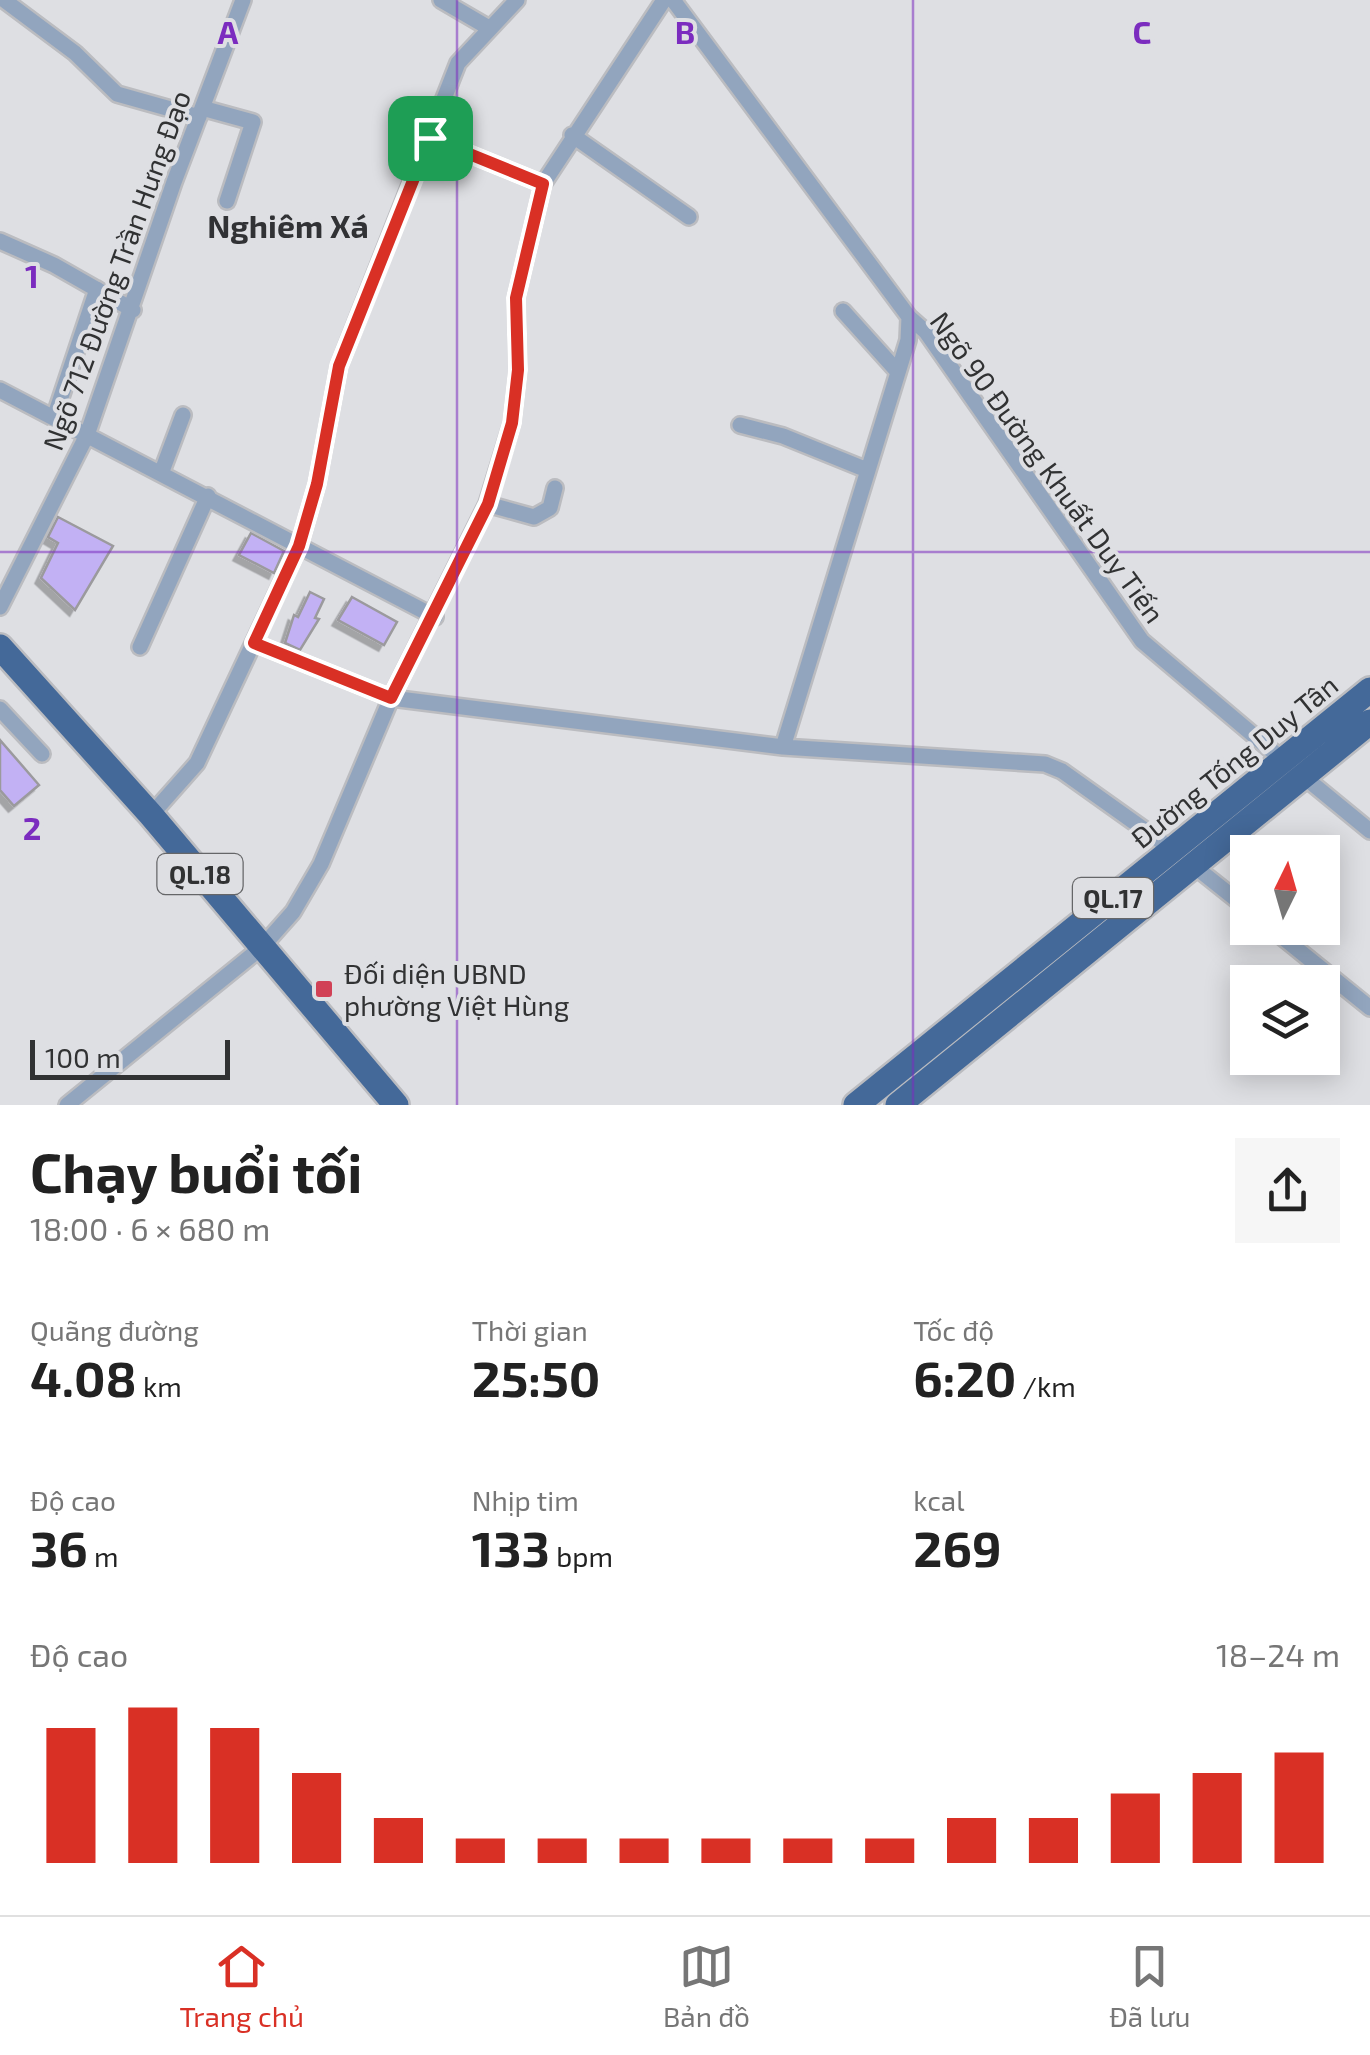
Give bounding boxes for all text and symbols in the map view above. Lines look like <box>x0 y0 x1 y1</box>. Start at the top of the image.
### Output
text: A <box>218 12 239 50</box>
text: B <box>675 12 695 50</box>
text: C <box>1133 12 1151 50</box>
street label: Ngõ 712 Đường Trần Hưng Đạo <box>35 85 197 455</box>
pin <box>388 96 473 181</box>
icon: arrive <box>403 111 458 166</box>
district label: Nghiêm Xá <box>207 206 369 244</box>
text: 1 <box>25 256 39 294</box>
street label: Ngõ 90 Đường Khuất Duy Tiến <box>924 305 1172 629</box>
street label: Đường Tống Duy Tân <box>1124 667 1344 855</box>
text: 2 <box>23 808 41 846</box>
north arrow <box>1230 835 1340 945</box>
map controls <box>1230 835 1340 1075</box>
road number: QL.18 <box>158 854 242 894</box>
road number: QL.17 <box>1073 878 1153 918</box>
place label: Đối diện UBND phường Việt Hùng <box>344 956 570 1022</box>
button: layers <box>1230 965 1340 1075</box>
marker: Đối diện UBND phường Việt Hùng <box>313 978 335 1000</box>
scale bar <box>30 1035 230 1080</box>
text: 100 m <box>45 1040 121 1074</box>
text: Chạy buổi tối <box>30 1138 362 1204</box>
button: share <box>1235 1138 1340 1243</box>
text: 18:00 · 6 × 680 m <box>30 1209 270 1247</box>
text: Quãng đường <box>30 1313 199 1347</box>
text: Thời gian <box>472 1313 588 1347</box>
text: Tốc độ <box>913 1313 994 1347</box>
text: 4.08 <box>30 1347 137 1407</box>
text: 25:50 <box>472 1347 600 1407</box>
text: 6:20 <box>913 1347 1016 1407</box>
text: km <box>137 1369 182 1403</box>
text: /km <box>1016 1369 1076 1403</box>
text: Độ cao <box>30 1483 116 1517</box>
text: Nhịp tim <box>472 1483 579 1517</box>
text: kcal <box>913 1483 965 1517</box>
text: 36 <box>30 1517 88 1577</box>
text: 133 <box>472 1517 550 1577</box>
text: 269 <box>913 1517 1001 1577</box>
text: m <box>88 1539 119 1573</box>
text: bpm <box>550 1539 613 1573</box>
text: Độ cao <box>30 1635 128 1673</box>
text: 18–24 m <box>1216 1635 1340 1673</box>
tab: Trang chủ <box>180 1939 304 2033</box>
tab: Bản đồ <box>663 1939 750 2033</box>
tab: Đã lưu <box>1109 1939 1190 2033</box>

